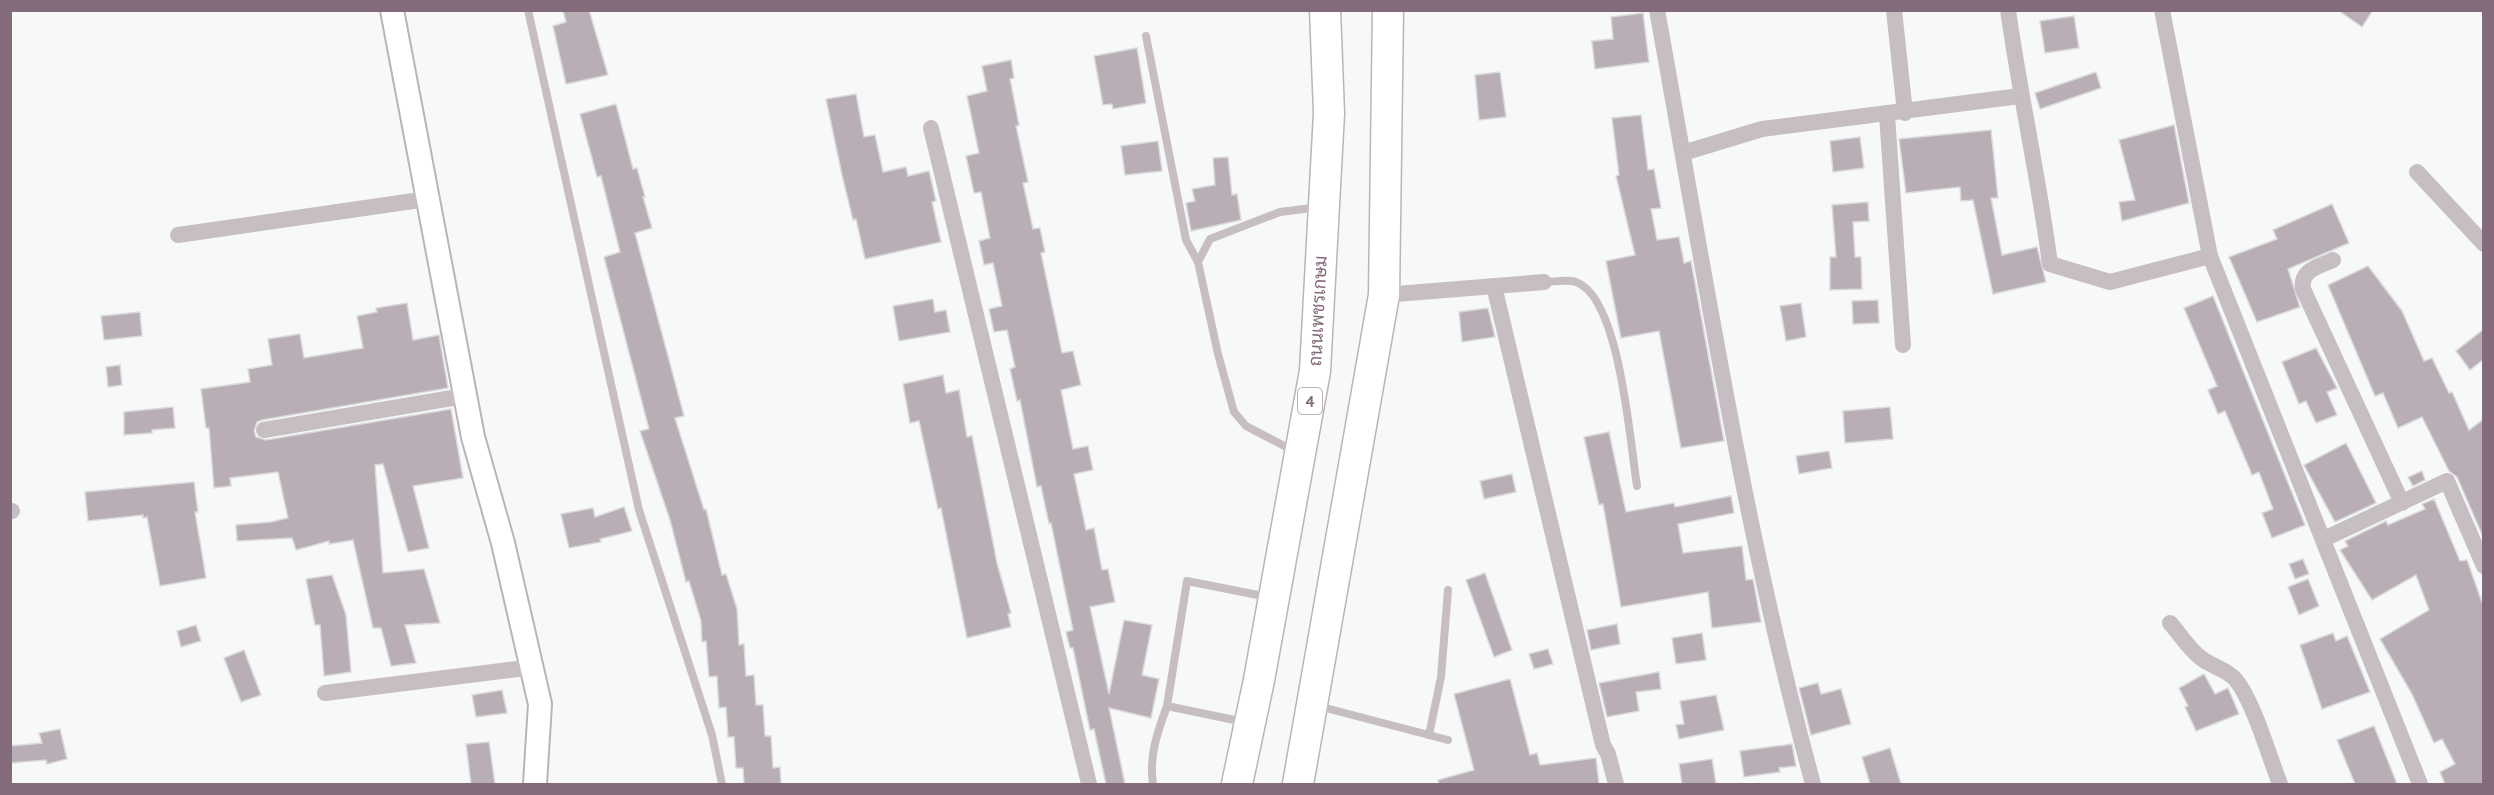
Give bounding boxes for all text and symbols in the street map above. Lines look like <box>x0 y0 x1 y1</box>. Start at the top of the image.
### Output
street label: ถนนเพชรเกษม <box>1303 255 1332 367</box>
road number: 4 <box>1298 388 1322 414</box>

